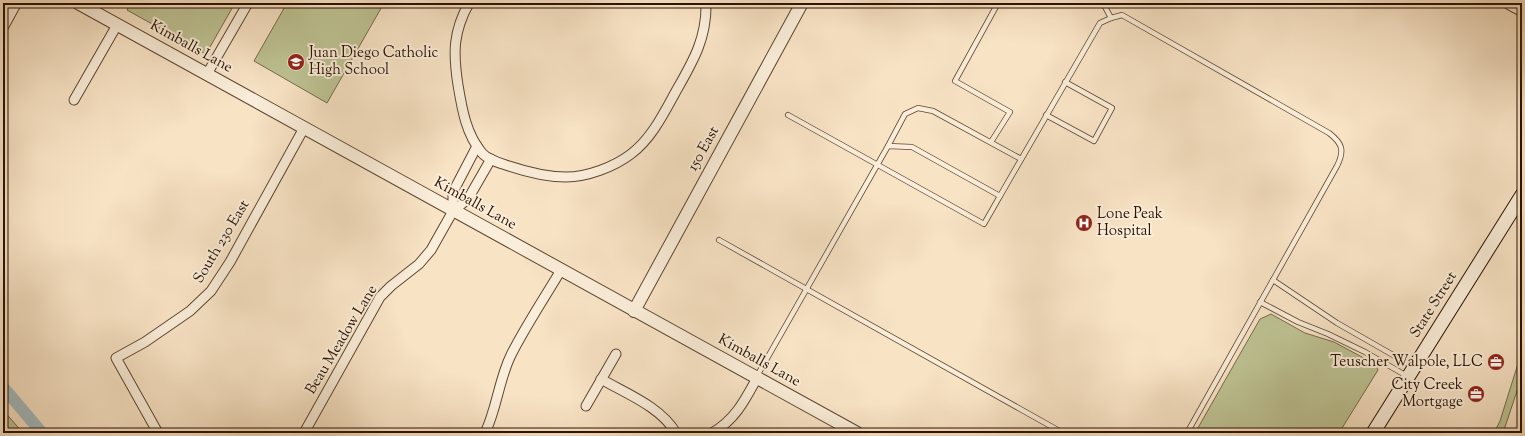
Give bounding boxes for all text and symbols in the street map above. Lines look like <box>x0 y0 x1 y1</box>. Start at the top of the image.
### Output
street label: Kimballs Lane <box>146 16 236 78</box>
place label: Juan Diego Catholic High School <box>308 43 439 81</box>
school or university icon: Juan Diego Catholic High School <box>286 52 306 72</box>
street label: 150 East <box>683 123 725 175</box>
street label: Kimballs Lane <box>430 173 520 235</box>
street label: South 230 East <box>189 196 255 288</box>
place label: Lone Peak Hospital <box>1097 204 1163 242</box>
hospital icon: Lone Peak Hospital <box>1074 213 1094 233</box>
street label: State Street <box>1405 268 1463 342</box>
street label: Beau Meadow Lane <box>301 281 383 399</box>
street label: Kimballs Lane <box>714 330 804 392</box>
place label: Teuscher Walpole, LLC <box>1330 352 1483 373</box>
office icon: Teuscher Walpole, LLC <box>1486 352 1506 372</box>
place label: City Creek Mortgage <box>1392 375 1463 413</box>
office icon: City Creek Mortgage <box>1466 384 1486 404</box>

